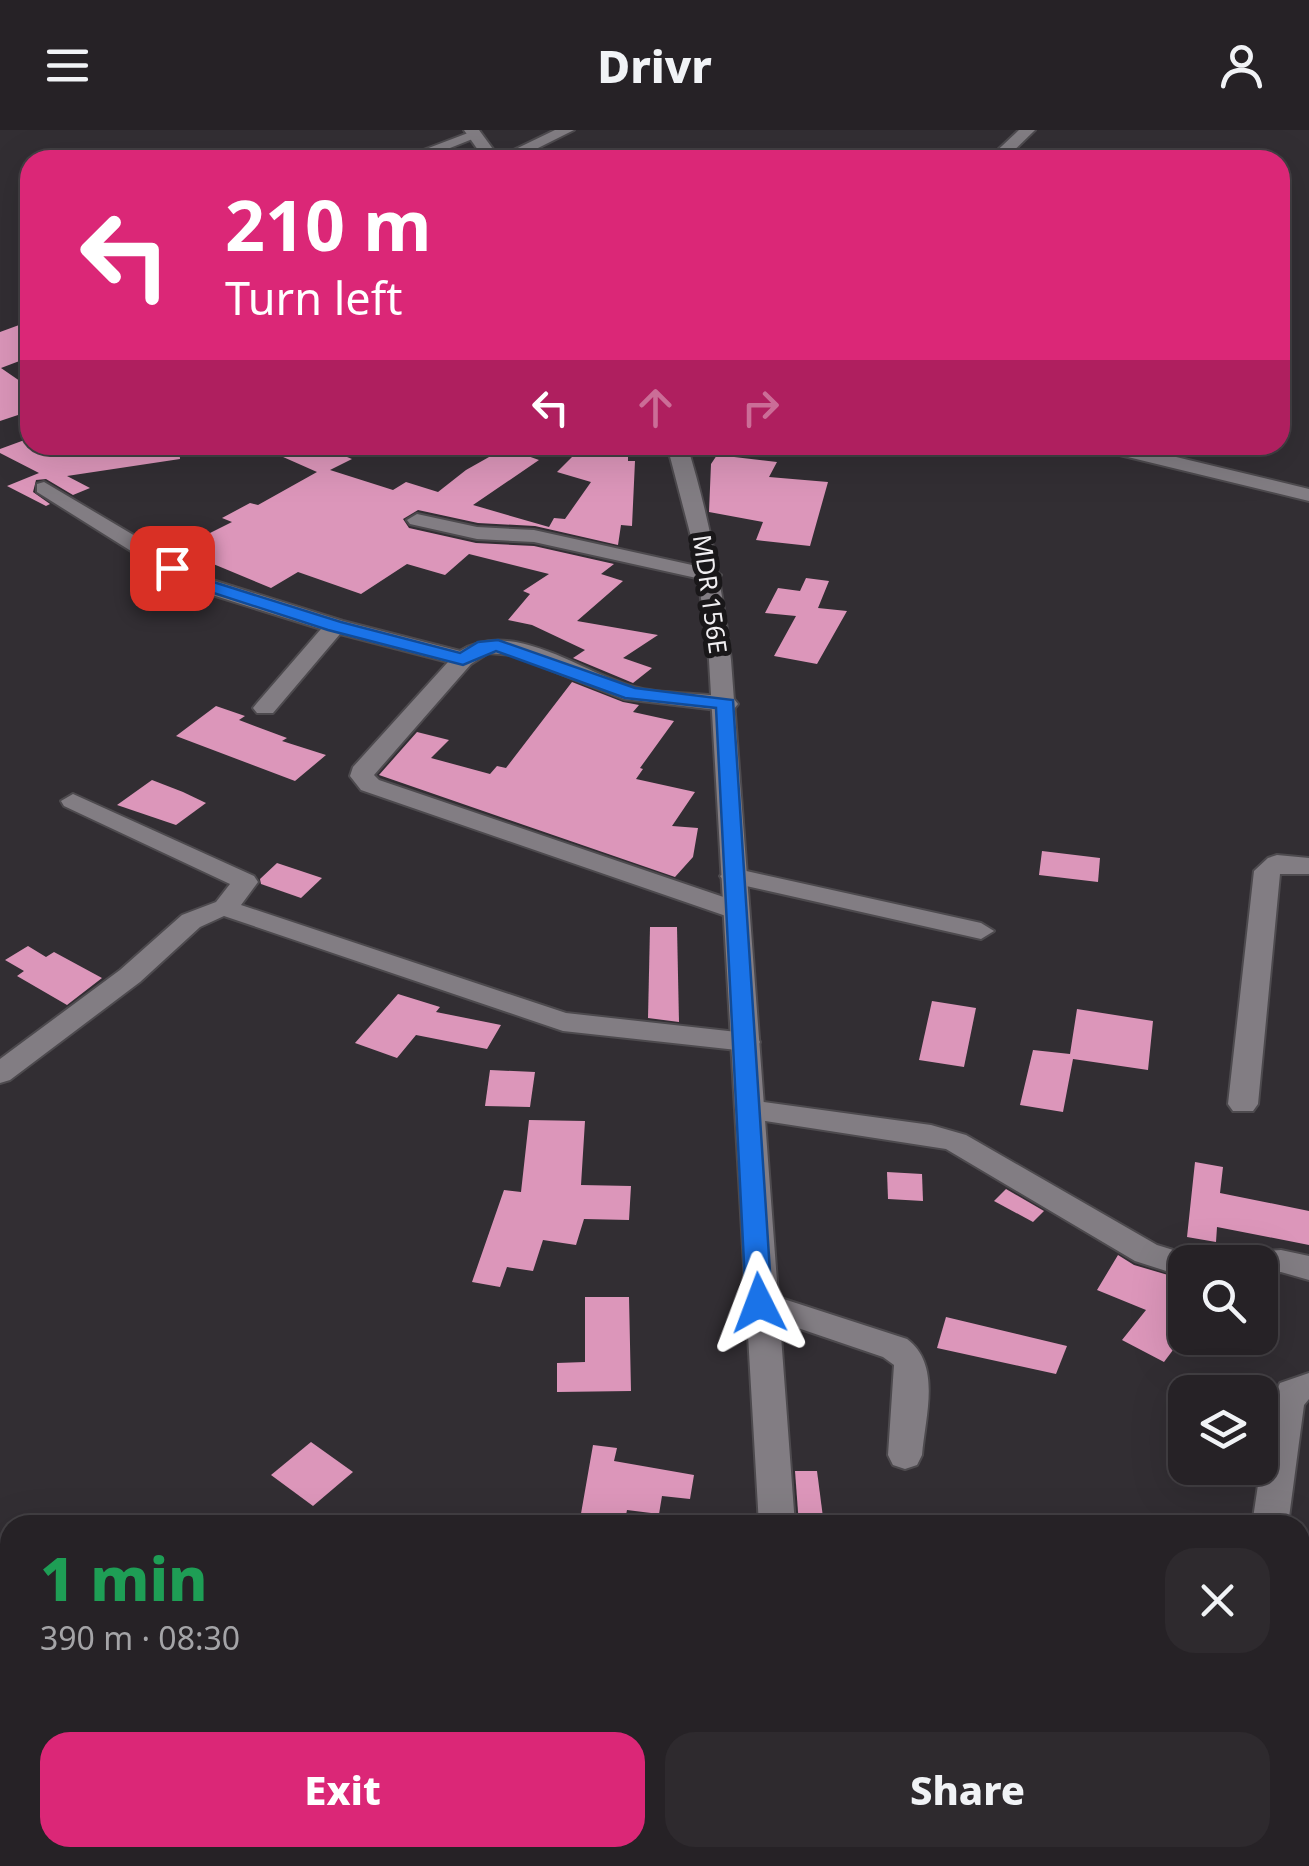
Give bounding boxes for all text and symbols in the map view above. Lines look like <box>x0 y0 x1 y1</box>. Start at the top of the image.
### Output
text: Drivr <box>597 35 712 96</box>
icon: menu <box>40 38 95 93</box>
icon: person <box>1214 38 1269 93</box>
text: 210 m <box>225 176 432 272</box>
icon: left <box>60 190 190 320</box>
text: Turn left <box>225 267 402 328</box>
icon: left <box>523 380 578 435</box>
icon: ahead <box>628 380 683 435</box>
icon: right <box>733 380 788 435</box>
pin <box>130 526 215 611</box>
street label: MDR 156E <box>686 532 736 656</box>
icon: arrive <box>145 541 200 596</box>
map controls <box>1168 1245 1278 1485</box>
button: search <box>1168 1245 1278 1355</box>
position arrow <box>707 1251 811 1355</box>
button: layers <box>1168 1375 1278 1485</box>
text: 1 min <box>40 1537 208 1619</box>
button: close <box>1165 1548 1270 1653</box>
text: 390 m · 08:30 <box>40 1616 240 1659</box>
button: Exit <box>40 1732 645 1847</box>
button: Share <box>665 1732 1270 1847</box>

